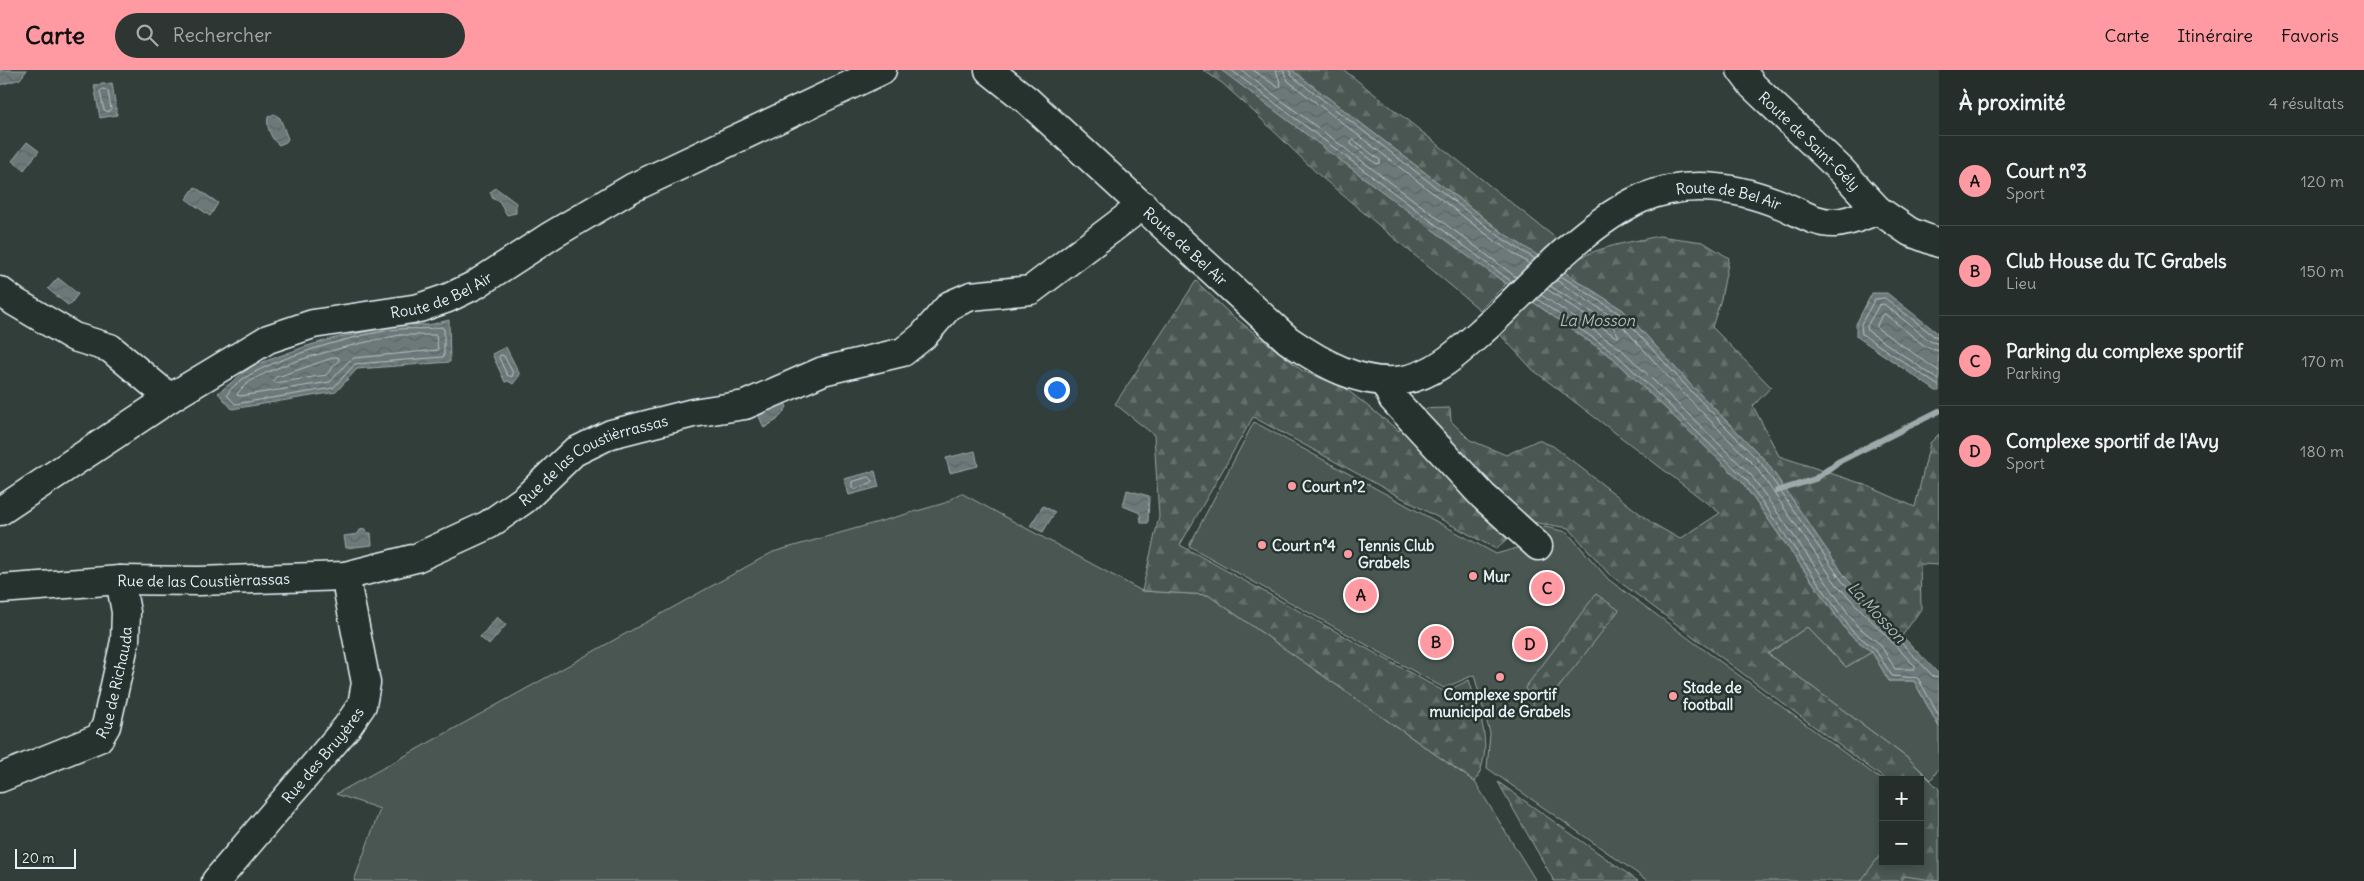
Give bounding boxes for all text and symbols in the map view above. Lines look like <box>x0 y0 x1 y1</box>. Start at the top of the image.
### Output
search box <box>115 13 465 58</box>
text: Carte <box>25 20 85 50</box>
icon: search <box>133 21 161 49</box>
text: Rechercher <box>173 23 272 47</box>
text: Carte <box>2104 24 2149 47</box>
text: Itinéraire <box>2177 24 2253 47</box>
text: Favoris <box>2281 24 2339 47</box>
street label: Route de Saint-Gély <box>1755 87 1865 195</box>
text: À proximité <box>1959 89 2066 116</box>
text: 4 résultats <box>2269 93 2344 113</box>
text: Court n°3 <box>2006 159 2087 183</box>
text: A <box>1970 171 1980 191</box>
text: 120 m <box>2301 171 2344 191</box>
street label: Route de Bel Air <box>1675 178 1784 213</box>
text: Sport <box>2006 183 2045 203</box>
street label: Route de Bel Air <box>1140 203 1232 289</box>
text: Club House du TC Grabels <box>2006 249 2227 273</box>
text: B <box>1970 261 1980 281</box>
text: 150 m <box>2300 261 2344 281</box>
street label: Route de Bel Air <box>389 267 495 322</box>
text: Lieu <box>2006 273 2036 293</box>
water label: La Mosson <box>1559 310 1636 330</box>
text: Parking du complexe sportif <box>2006 339 2243 363</box>
text: C <box>1970 351 1980 371</box>
text: 170 m <box>2301 351 2344 371</box>
text: Parking <box>2006 363 2061 383</box>
your location <box>1044 377 1070 403</box>
street label: Rue de las Coustièrrassas <box>515 410 670 510</box>
text: Complexe sportif de l'Avy <box>2006 429 2219 453</box>
text: D <box>1969 441 1981 461</box>
text: 180 m <box>2300 441 2344 461</box>
text: Sport <box>2006 453 2045 473</box>
place label: Court n°2 <box>1302 477 1366 496</box>
marker: Court n°2 <box>1286 480 1298 492</box>
place label: Court n°4 <box>1272 536 1336 555</box>
place label: Tennis Club Grabels <box>1358 536 1434 572</box>
marker: Court n°4 <box>1256 539 1268 551</box>
marker: Tennis Club Grabels <box>1342 548 1354 560</box>
place label: Mur <box>1483 567 1511 586</box>
street label: Rue de las Coustièrrassas <box>117 568 290 591</box>
pin: C <box>1531 569 1563 607</box>
marker: Mur <box>1467 570 1479 582</box>
pin: A <box>1345 576 1377 614</box>
water label: La Mosson <box>1844 577 1911 647</box>
pin: B <box>1420 623 1452 661</box>
pin: D <box>1514 625 1546 663</box>
street label: Rue de Richauda <box>91 626 135 742</box>
marker: Complexe sportif municipal de Grabels <box>1494 671 1506 683</box>
place label: Stade de football <box>1683 678 1742 714</box>
place label: Complexe sportif municipal de Grabels <box>1429 685 1571 722</box>
marker: Stade de football <box>1667 690 1679 702</box>
street label: Rue des Bruyères <box>277 703 367 807</box>
map controls <box>1879 776 1924 866</box>
button: + <box>1879 776 1924 821</box>
button: − <box>1879 821 1924 866</box>
scale bar <box>15 846 76 869</box>
text: 20 m <box>22 849 55 867</box>

